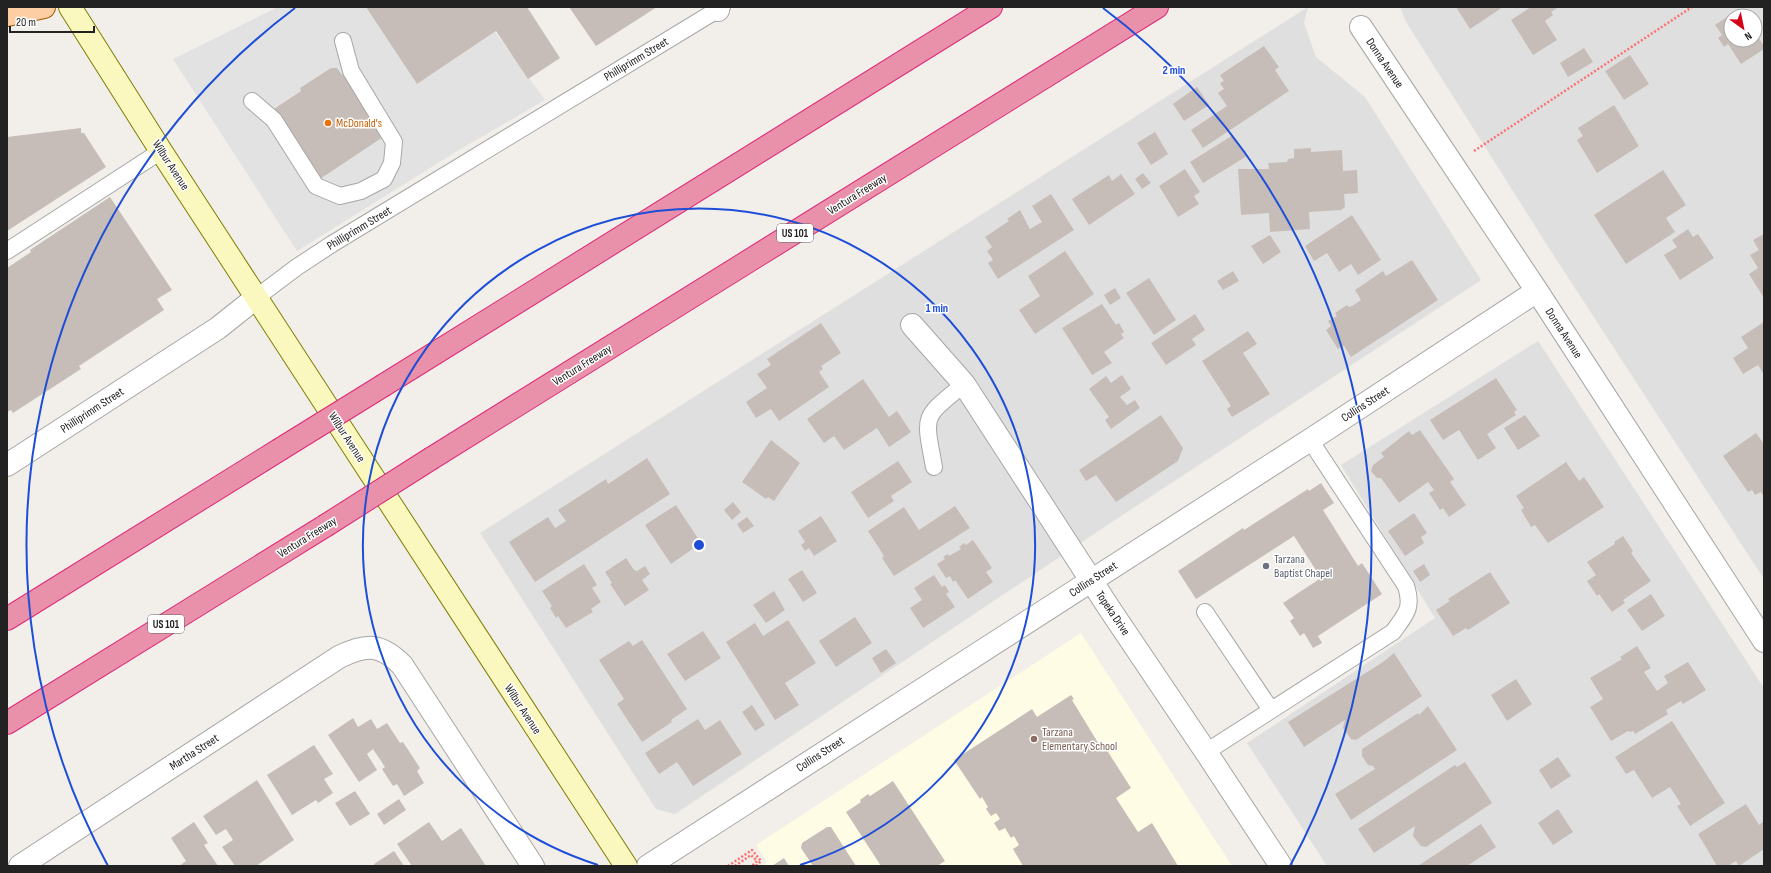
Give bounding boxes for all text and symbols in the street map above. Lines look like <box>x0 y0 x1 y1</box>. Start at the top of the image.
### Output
scale bar <box>10 8 94 34</box>
north arrow <box>1723 8 1763 48</box>
text: 20 m <box>16 15 36 30</box>
text: N <box>1742 29 1754 43</box>
street label: Philliprimm Street <box>601 34 672 85</box>
street label: Donna Avenue <box>1362 35 1407 91</box>
text: 2 min <box>1163 63 1185 78</box>
place label: McDonald's <box>336 116 382 131</box>
marker: McDonald's <box>323 118 333 128</box>
street label: Wilbur Avenue <box>149 137 192 193</box>
street label: Ventura Freeway <box>825 170 890 218</box>
street label: Philliprimm Street <box>324 203 395 254</box>
road number: US 101 <box>777 224 813 242</box>
text: 1 min <box>926 301 948 316</box>
street label: Donna Avenue <box>1542 305 1585 361</box>
street label: Ventura Freeway <box>550 341 615 389</box>
street label: Collins Street <box>1338 383 1392 425</box>
street label: Philliprimm Street <box>58 384 127 436</box>
street label: Wilbur Avenue <box>325 409 368 465</box>
street label: Ventura Freeway <box>275 513 340 561</box>
centre of rings <box>692 538 706 552</box>
place label: Tarzana Baptist Chapel <box>1274 552 1332 581</box>
street label: Collins Street <box>1066 558 1120 600</box>
marker: Tarzana Baptist Chapel <box>1261 561 1271 571</box>
street label: Topeka Drive <box>1092 588 1133 639</box>
road number: US 101 <box>148 615 184 633</box>
street label: Wilbur Avenue <box>501 681 544 737</box>
place label: Tarzana Elementary School <box>1042 725 1117 754</box>
street label: Martha Street <box>167 731 222 774</box>
street label: Collins Street <box>793 733 847 775</box>
marker: Tarzana Elementary School <box>1029 734 1039 744</box>

